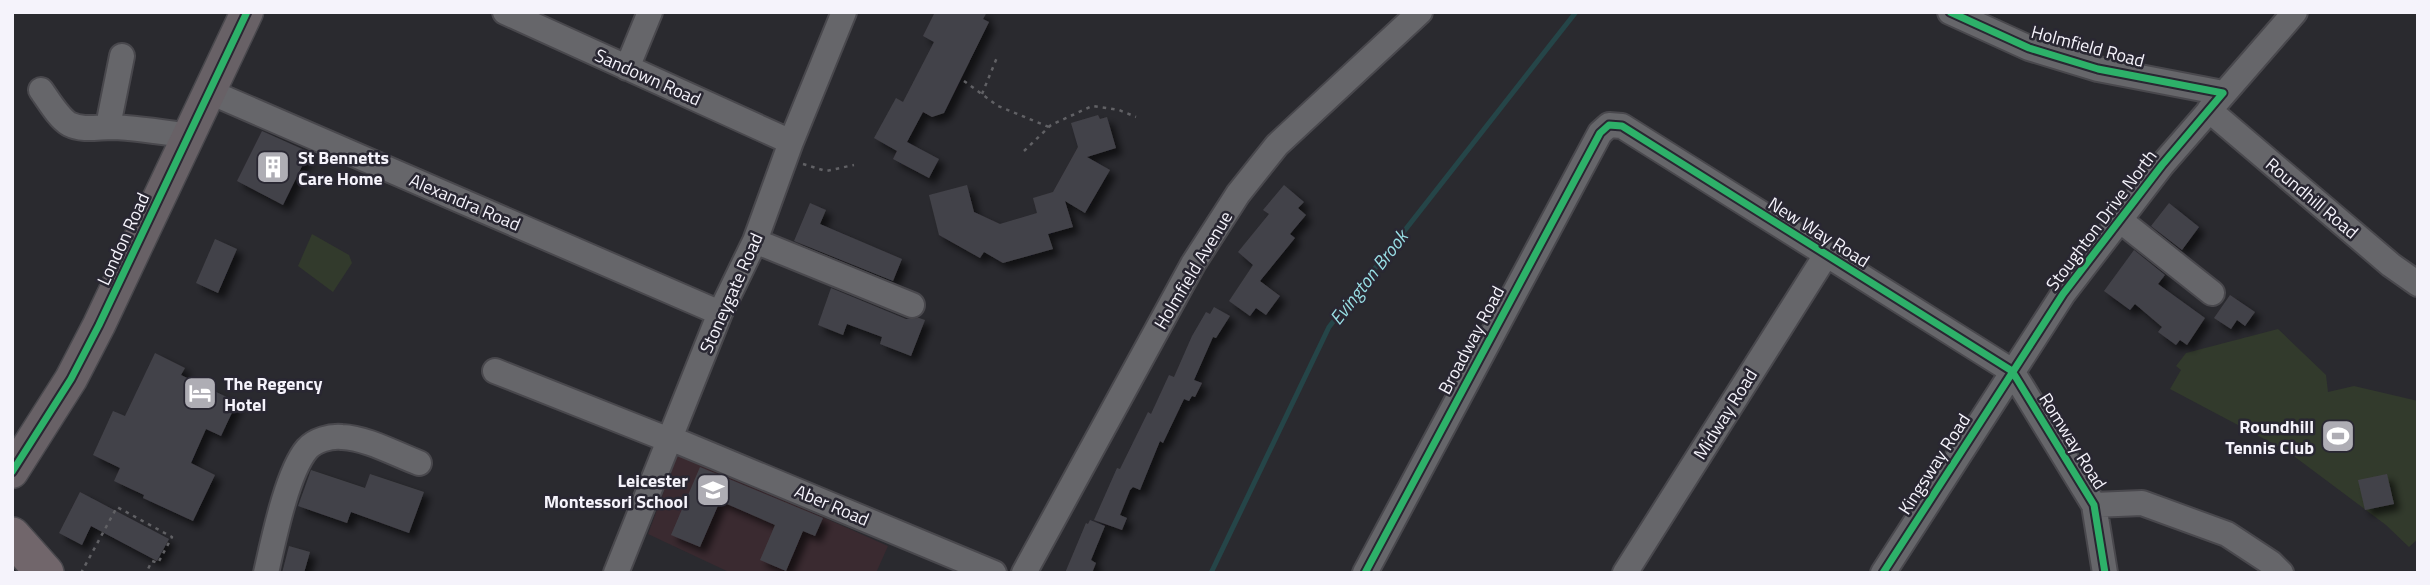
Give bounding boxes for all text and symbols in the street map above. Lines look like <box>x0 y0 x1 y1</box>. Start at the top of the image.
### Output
street label: Holmfield Road <box>2028 18 2148 74</box>
street label: Sandown Road <box>591 42 705 112</box>
place label: St Bennetts Care Home <box>298 144 389 192</box>
street label: Stoughton Drive North <box>2039 144 2163 296</box>
building icon: St Bennetts Care Home <box>254 148 292 186</box>
street label: Roundhill Road <box>2260 151 2364 245</box>
street label: Alexandra Road <box>405 166 525 238</box>
street label: London Road <box>90 188 156 290</box>
street label: New Way Road <box>1763 190 1875 274</box>
street label: Holmfield Avenue <box>1147 206 1239 334</box>
water label: Evington Brook <box>1322 221 1416 331</box>
street label: Stoneygate Road <box>692 229 770 357</box>
street label: Broadway Road <box>1431 281 1511 399</box>
street label: Midway Road <box>1686 363 1764 465</box>
place label: The Regency Hotel <box>224 370 323 418</box>
hotel icon: The Regency Hotel <box>181 374 219 412</box>
street label: Romway Road <box>2033 387 2113 495</box>
street label: Kingsway Road <box>1891 408 1977 520</box>
place label: Roundhill Tennis Club <box>2225 413 2314 461</box>
sports icon: Roundhill Tennis Club <box>2319 417 2357 455</box>
place label: Leicester Montessori School <box>544 467 688 515</box>
school or university icon: Leicester Montessori School <box>694 471 732 509</box>
street label: Aber Road <box>791 477 873 533</box>

